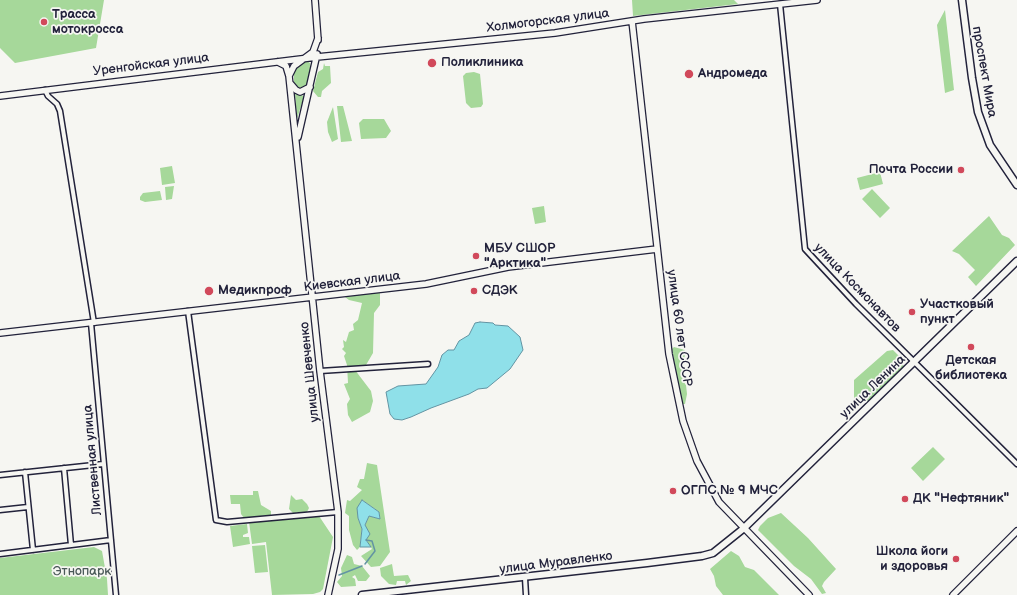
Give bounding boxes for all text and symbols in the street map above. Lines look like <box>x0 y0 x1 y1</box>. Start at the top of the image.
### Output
street label: Холмогорская улица <box>486 6 610 36</box>
place label: Трасса мотокросса <box>52 7 123 38</box>
marker: Трасса мотокросса <box>39 17 49 27</box>
street label: проспект Мира <box>968 25 1000 119</box>
street label: Уренгойская улица <box>92 50 210 80</box>
place label: Поликлиника <box>441 55 523 71</box>
marker: Поликлиника <box>426 57 438 69</box>
place label: Андромеда <box>698 66 767 82</box>
marker: Андромеда <box>683 68 695 80</box>
place label: Почта России <box>869 162 953 178</box>
marker: Почта России <box>956 165 966 175</box>
street label: улица Космонавтов <box>811 240 903 336</box>
place label: МБУ СШОР "Арктика" <box>484 241 555 272</box>
marker: МБУ СШОР "Арктика" <box>471 251 481 261</box>
street label: Киевская улица <box>303 268 401 296</box>
street label: улица 60 лет СССР <box>663 269 695 387</box>
place label: Медикпроф <box>218 283 292 299</box>
place label: СДЭК <box>482 283 518 299</box>
marker: Медикпроф <box>203 285 215 297</box>
marker: СДЭК <box>469 286 479 296</box>
place label: Участковый пункт <box>920 297 994 328</box>
marker: Участковый пункт <box>907 307 917 317</box>
street label: улица Шевченко <box>297 321 323 423</box>
marker: Детская библиотека <box>966 342 976 352</box>
street label: улица Ленина <box>837 352 909 422</box>
place label: Детская библиотека <box>935 353 1007 384</box>
street label: Лиственная улица <box>80 404 106 516</box>
place label: ОГПС № 9 МЧС <box>681 483 778 499</box>
marker: ОГПС № 9 МЧС <box>668 486 678 496</box>
place label: ДК "Нефтяник" <box>913 491 1009 507</box>
marker: ДК "Нефтяник" <box>900 494 910 504</box>
place label: Школа йоги и здоровья <box>876 544 948 575</box>
street label: улица Муравленко <box>499 548 613 578</box>
marker: Школа йоги и здоровья <box>951 554 961 564</box>
park label: Этнопарк <box>53 564 111 580</box>

